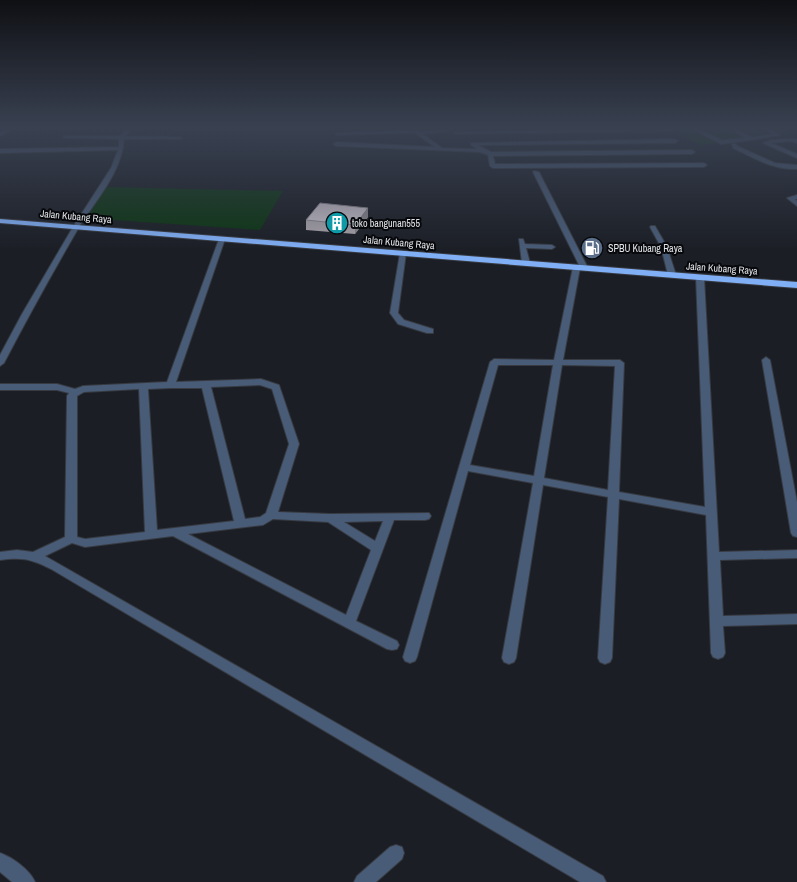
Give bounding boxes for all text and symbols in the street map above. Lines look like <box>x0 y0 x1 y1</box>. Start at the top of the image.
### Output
street label: Jalan Kubang Raya <box>40 207 113 226</box>
building icon: toko bangunan555 <box>324 210 350 236</box>
place label: toko bangunan555 <box>352 217 420 230</box>
street label: Jalan Kubang Raya <box>363 233 436 252</box>
fuel station icon: SPBU Kubang Raya <box>579 235 605 261</box>
place label: SPBU Kubang Raya <box>608 242 683 255</box>
street label: Jalan Kubang Raya <box>686 260 759 278</box>

